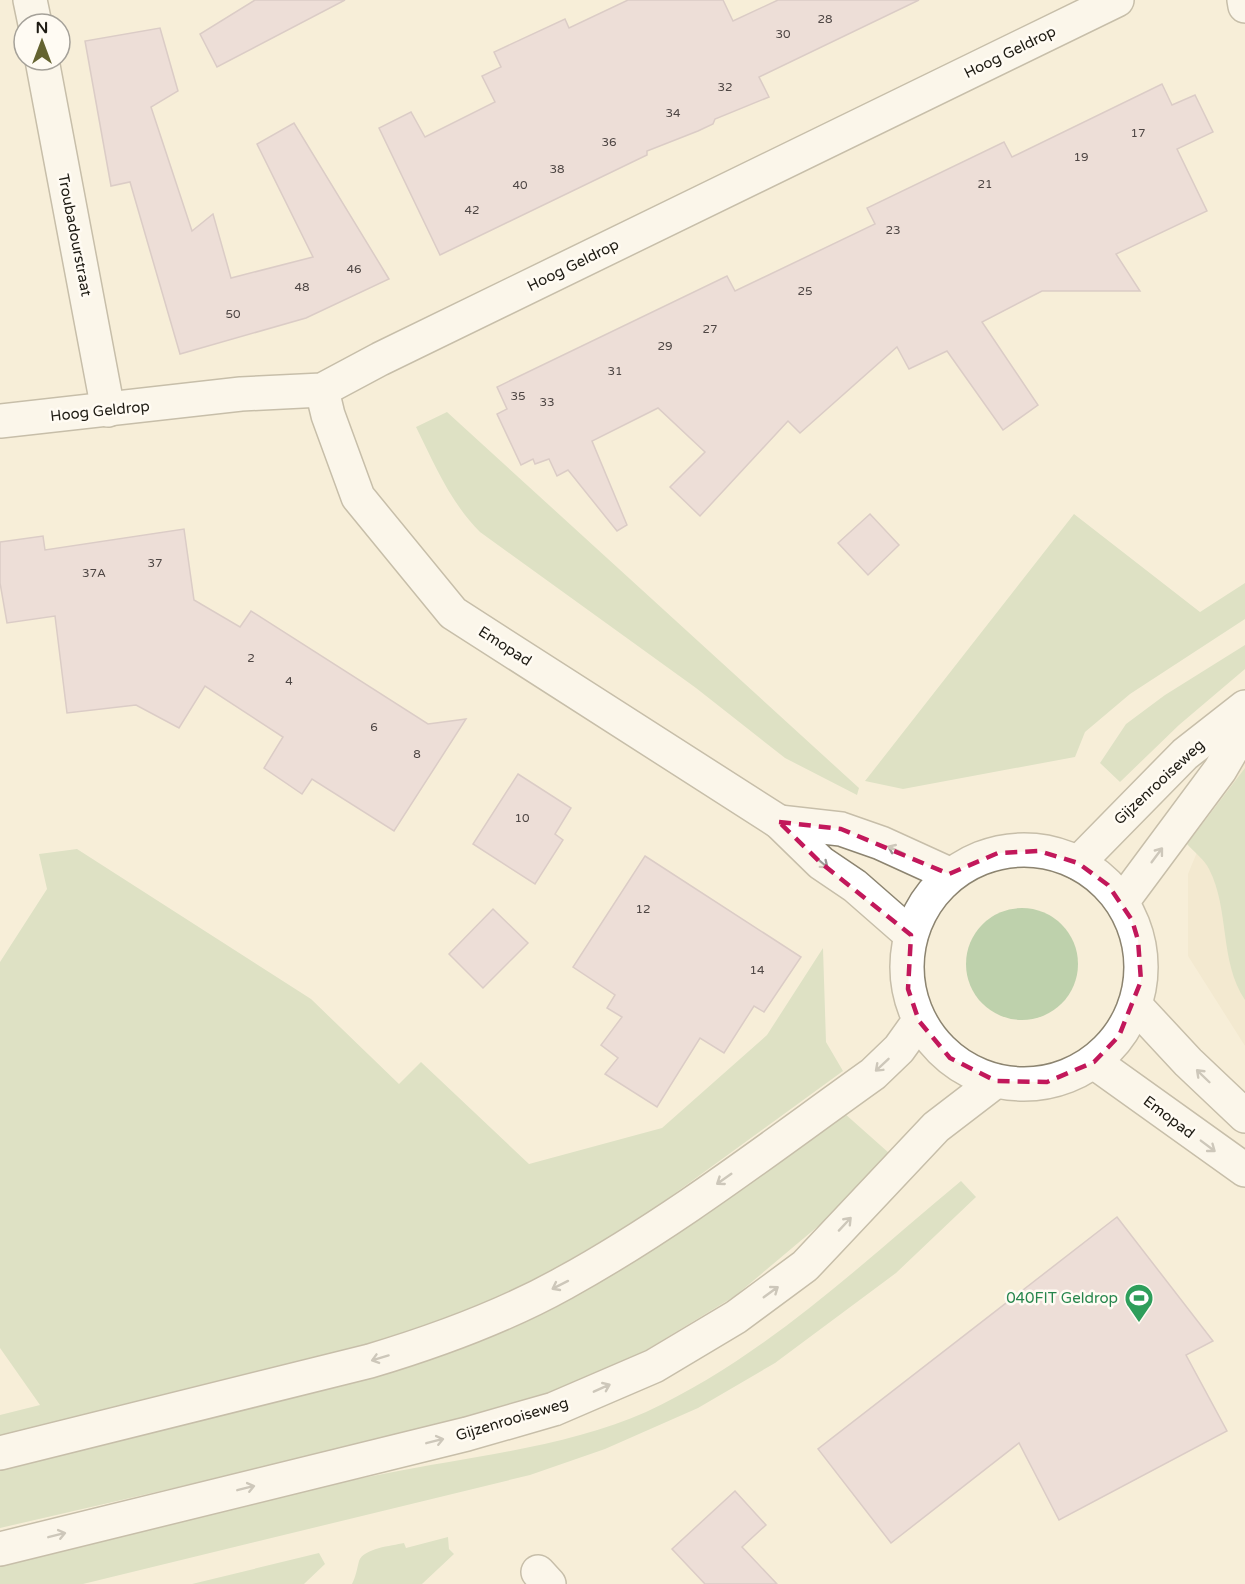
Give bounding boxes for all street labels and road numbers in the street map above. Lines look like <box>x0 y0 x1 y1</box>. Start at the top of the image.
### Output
street label: Hoog Geldrop <box>961 22 1059 82</box>
street label: Troubadourstraat <box>54 172 96 298</box>
street label: Hoog Geldrop <box>524 235 622 295</box>
street label: Hoog Geldrop <box>49 397 151 425</box>
street label: Emopad <box>475 622 535 670</box>
street label: Gijzenrooiseweg <box>1110 736 1208 828</box>
street label: Emopad <box>1140 1092 1198 1142</box>
street label: Gijzenrooiseweg <box>453 1393 571 1445</box>

